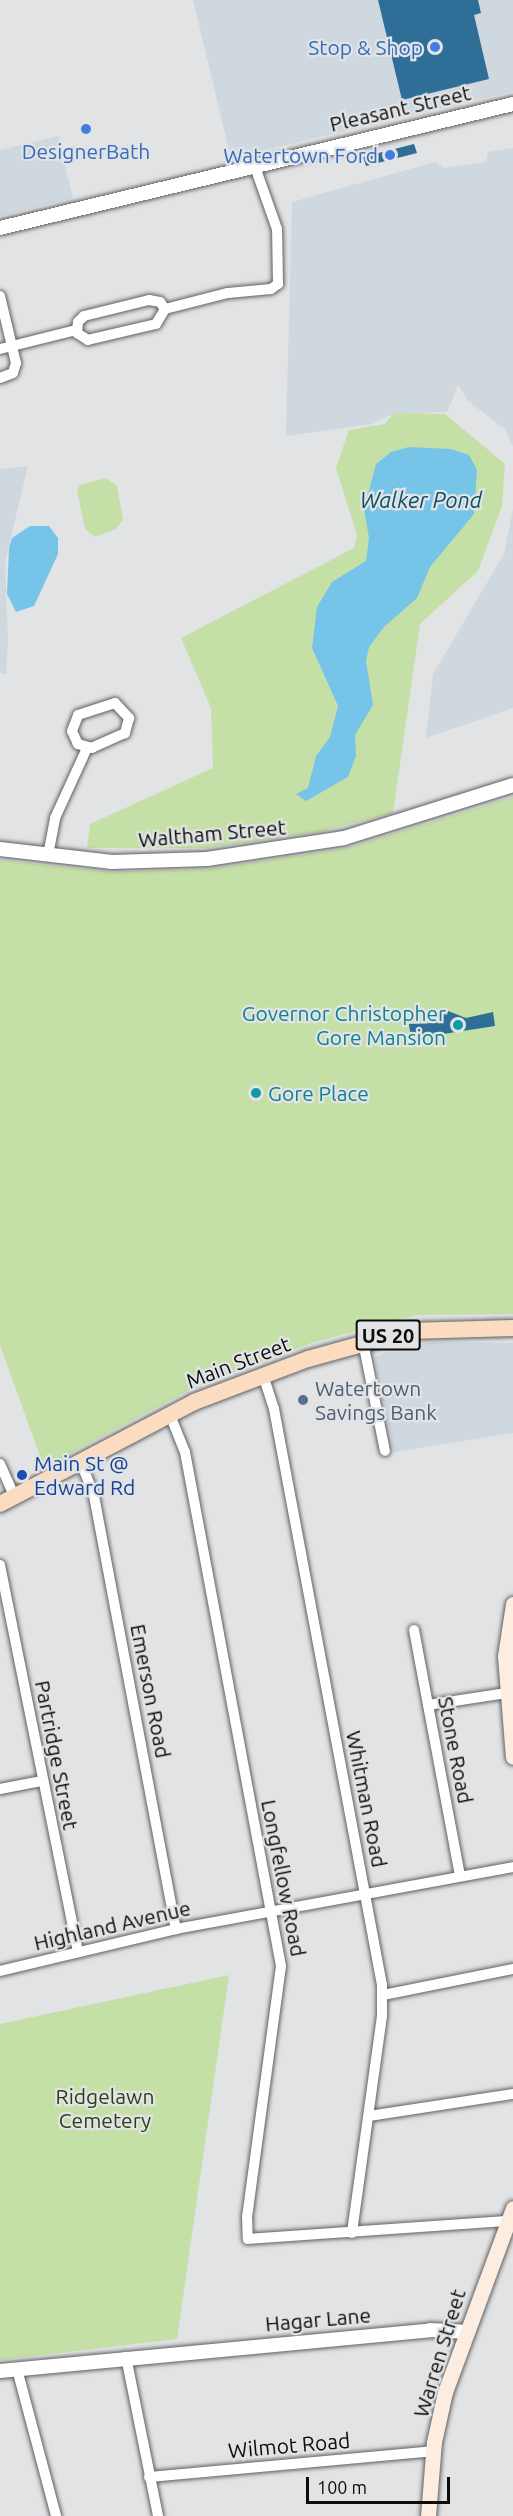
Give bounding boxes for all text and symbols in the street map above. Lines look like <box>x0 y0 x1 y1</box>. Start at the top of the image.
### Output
place label: Stop & Shop <box>308 34 423 60</box>
marker: Stop & Shop <box>428 40 442 54</box>
street label: Pleasant Street <box>327 80 473 136</box>
marker: DesignerBath <box>79 122 93 136</box>
place label: DesignerBath <box>22 138 150 164</box>
place label: Watertown Ford <box>223 142 378 168</box>
marker: Watertown Ford <box>383 148 397 162</box>
water label: Walker Pond <box>360 487 482 513</box>
street label: Waltham Street <box>137 814 287 852</box>
place label: Governor Christopher Gore Mansion <box>242 1000 446 1050</box>
marker: Governor Christopher Gore Mansion <box>451 1018 465 1032</box>
place label: Gore Place <box>268 1080 369 1106</box>
marker: Gore Place <box>249 1086 263 1100</box>
road number: US 20 <box>355 1318 421 1352</box>
street label: Main Street <box>182 1331 294 1393</box>
place label: Watertown Savings Bank <box>315 1375 437 1425</box>
marker: Watertown Savings Bank <box>296 1393 310 1407</box>
place label: Main St @ Edward Rd <box>34 1450 135 1500</box>
marker: Main St @ Edward Rd <box>15 1468 29 1482</box>
street label: Emerson Road <box>126 1622 176 1760</box>
street label: Partridge Street <box>30 1678 84 1832</box>
street label: Stone Road <box>433 1694 479 1806</box>
street label: Whitman Road <box>341 1728 393 1870</box>
street label: Longfellow Road <box>256 1797 312 1959</box>
street label: Highland Avenue <box>31 1895 193 1955</box>
park label: Ridgelawn Cemetery <box>56 2083 154 2133</box>
street label: Warren Street <box>408 2286 470 2420</box>
street label: Hagar Lane <box>264 2302 372 2336</box>
street label: Wilmot Road <box>227 2427 351 2463</box>
scale bar <box>309 2465 453 2503</box>
text: 100 m <box>317 2477 367 2497</box>

